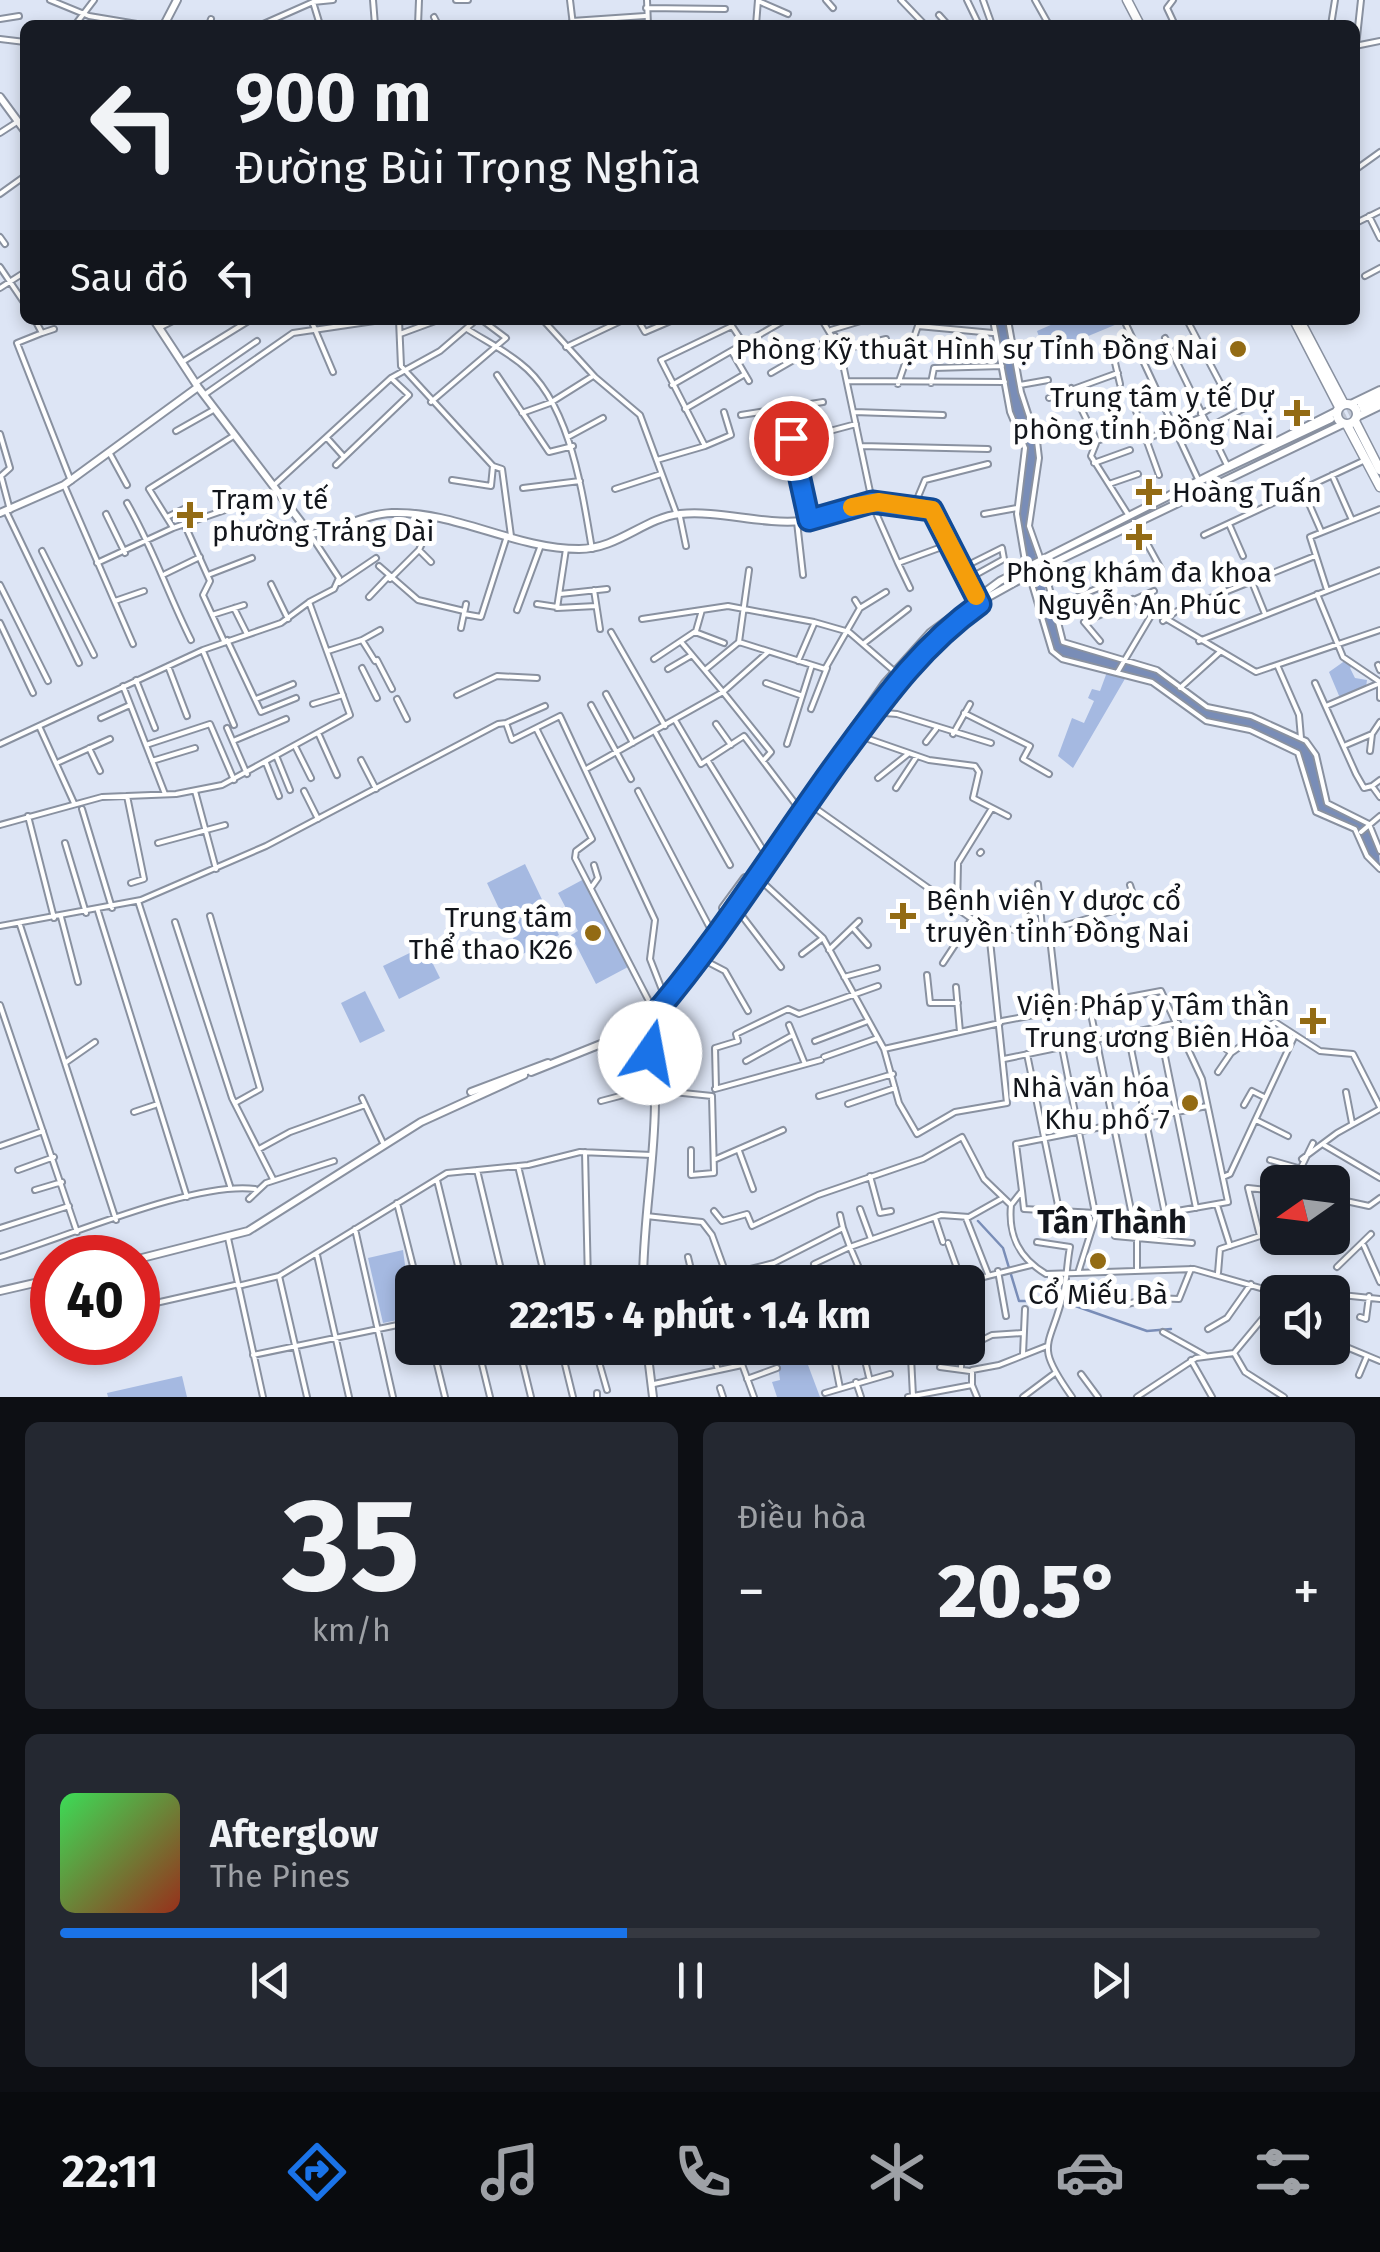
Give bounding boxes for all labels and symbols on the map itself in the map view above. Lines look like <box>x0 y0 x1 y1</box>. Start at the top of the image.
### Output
place label: Phòng Kỹ thuật Hình sự Tỉnh Đồng Nai <box>735 333 1218 366</box>
marker: Phòng Kỹ thuật Hình sự Tỉnh Đồng Nai <box>1227 338 1249 360</box>
place label: Trung tâm y tế Dự phòng tỉnh Đồng Nai <box>1013 381 1275 446</box>
pin <box>749 396 834 481</box>
marker: Trung tâm y tế Dự phòng tỉnh Đồng Nai <box>1284 400 1310 426</box>
place label: Hoàng Tuấn <box>1172 476 1322 509</box>
marker: Hoàng Tuấn <box>1136 479 1162 505</box>
place label: Trạm y tế phường Trảng Dài <box>212 483 434 548</box>
marker: Trạm y tế phường Trảng Dài <box>177 502 203 528</box>
marker: Phòng khám đa khoa Nguyễn An Phúc <box>1126 524 1152 550</box>
place label: Phòng khám đa khoa Nguyễn An Phúc <box>1006 556 1272 621</box>
place label: Bệnh viện Y dược cổ truyền tỉnh Đồng Nai <box>926 883 1190 949</box>
place label: Trung tâm Thể thao K26 <box>409 901 573 966</box>
marker: Bệnh viện Y dược cổ truyền tỉnh Đồng Nai <box>890 903 916 929</box>
marker: Trung tâm Thể thao K26 <box>582 922 604 944</box>
place label: Viện Pháp y Tâm thần Trung ương Biên Hòa <box>1017 989 1290 1054</box>
position arrow <box>598 1001 702 1105</box>
marker: Viện Pháp y Tâm thần Trung ương Biên Hòa <box>1300 1008 1326 1034</box>
place label: Nhà văn hóa Khu phố 7 <box>1012 1071 1170 1136</box>
marker: Nhà văn hóa Khu phố 7 <box>1179 1092 1201 1114</box>
north arrow <box>1260 1165 1350 1255</box>
district label: Tân Thành <box>1037 1203 1187 1241</box>
speed limit sign: 40 <box>30 1235 160 1365</box>
marker: Cổ Miếu Bà <box>1087 1250 1109 1272</box>
place label: Cổ Miếu Bà <box>1028 1277 1168 1311</box>

